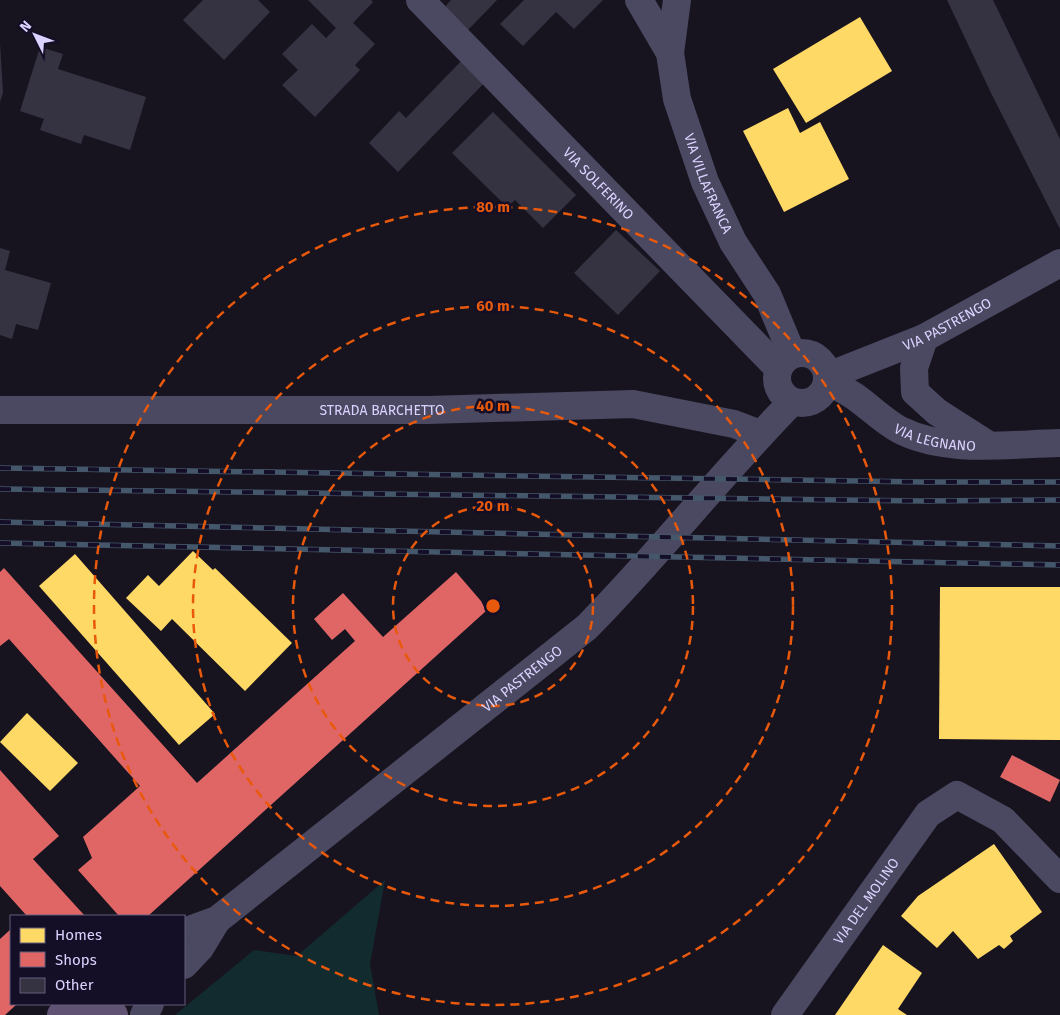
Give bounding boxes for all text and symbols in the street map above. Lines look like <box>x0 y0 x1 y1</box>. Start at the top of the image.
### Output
north arrow <box>10 10 60 60</box>
text: N <box>16 17 35 36</box>
street label: VIA VILLAFRANCA <box>680 131 736 236</box>
street label: VIA SOLFERINO <box>559 144 637 224</box>
text: 80 m <box>476 198 510 216</box>
street label: VIA PASTRENGO <box>901 294 995 354</box>
text: 60 m <box>476 297 510 315</box>
text: 40 m <box>476 397 510 415</box>
street label: STRADA BARCHETTO <box>319 402 445 419</box>
street label: VIA LEGNANO <box>891 420 976 455</box>
text: 20 m <box>477 497 509 515</box>
centre of rings <box>484 597 502 615</box>
street label: VIA PASTRENGO <box>479 642 566 716</box>
street label: VIA DEL MOLINO <box>830 855 903 948</box>
legend <box>10 915 185 1005</box>
text: Homes <box>55 926 102 944</box>
text: Shops <box>55 951 97 969</box>
text: Other <box>55 976 94 994</box>

